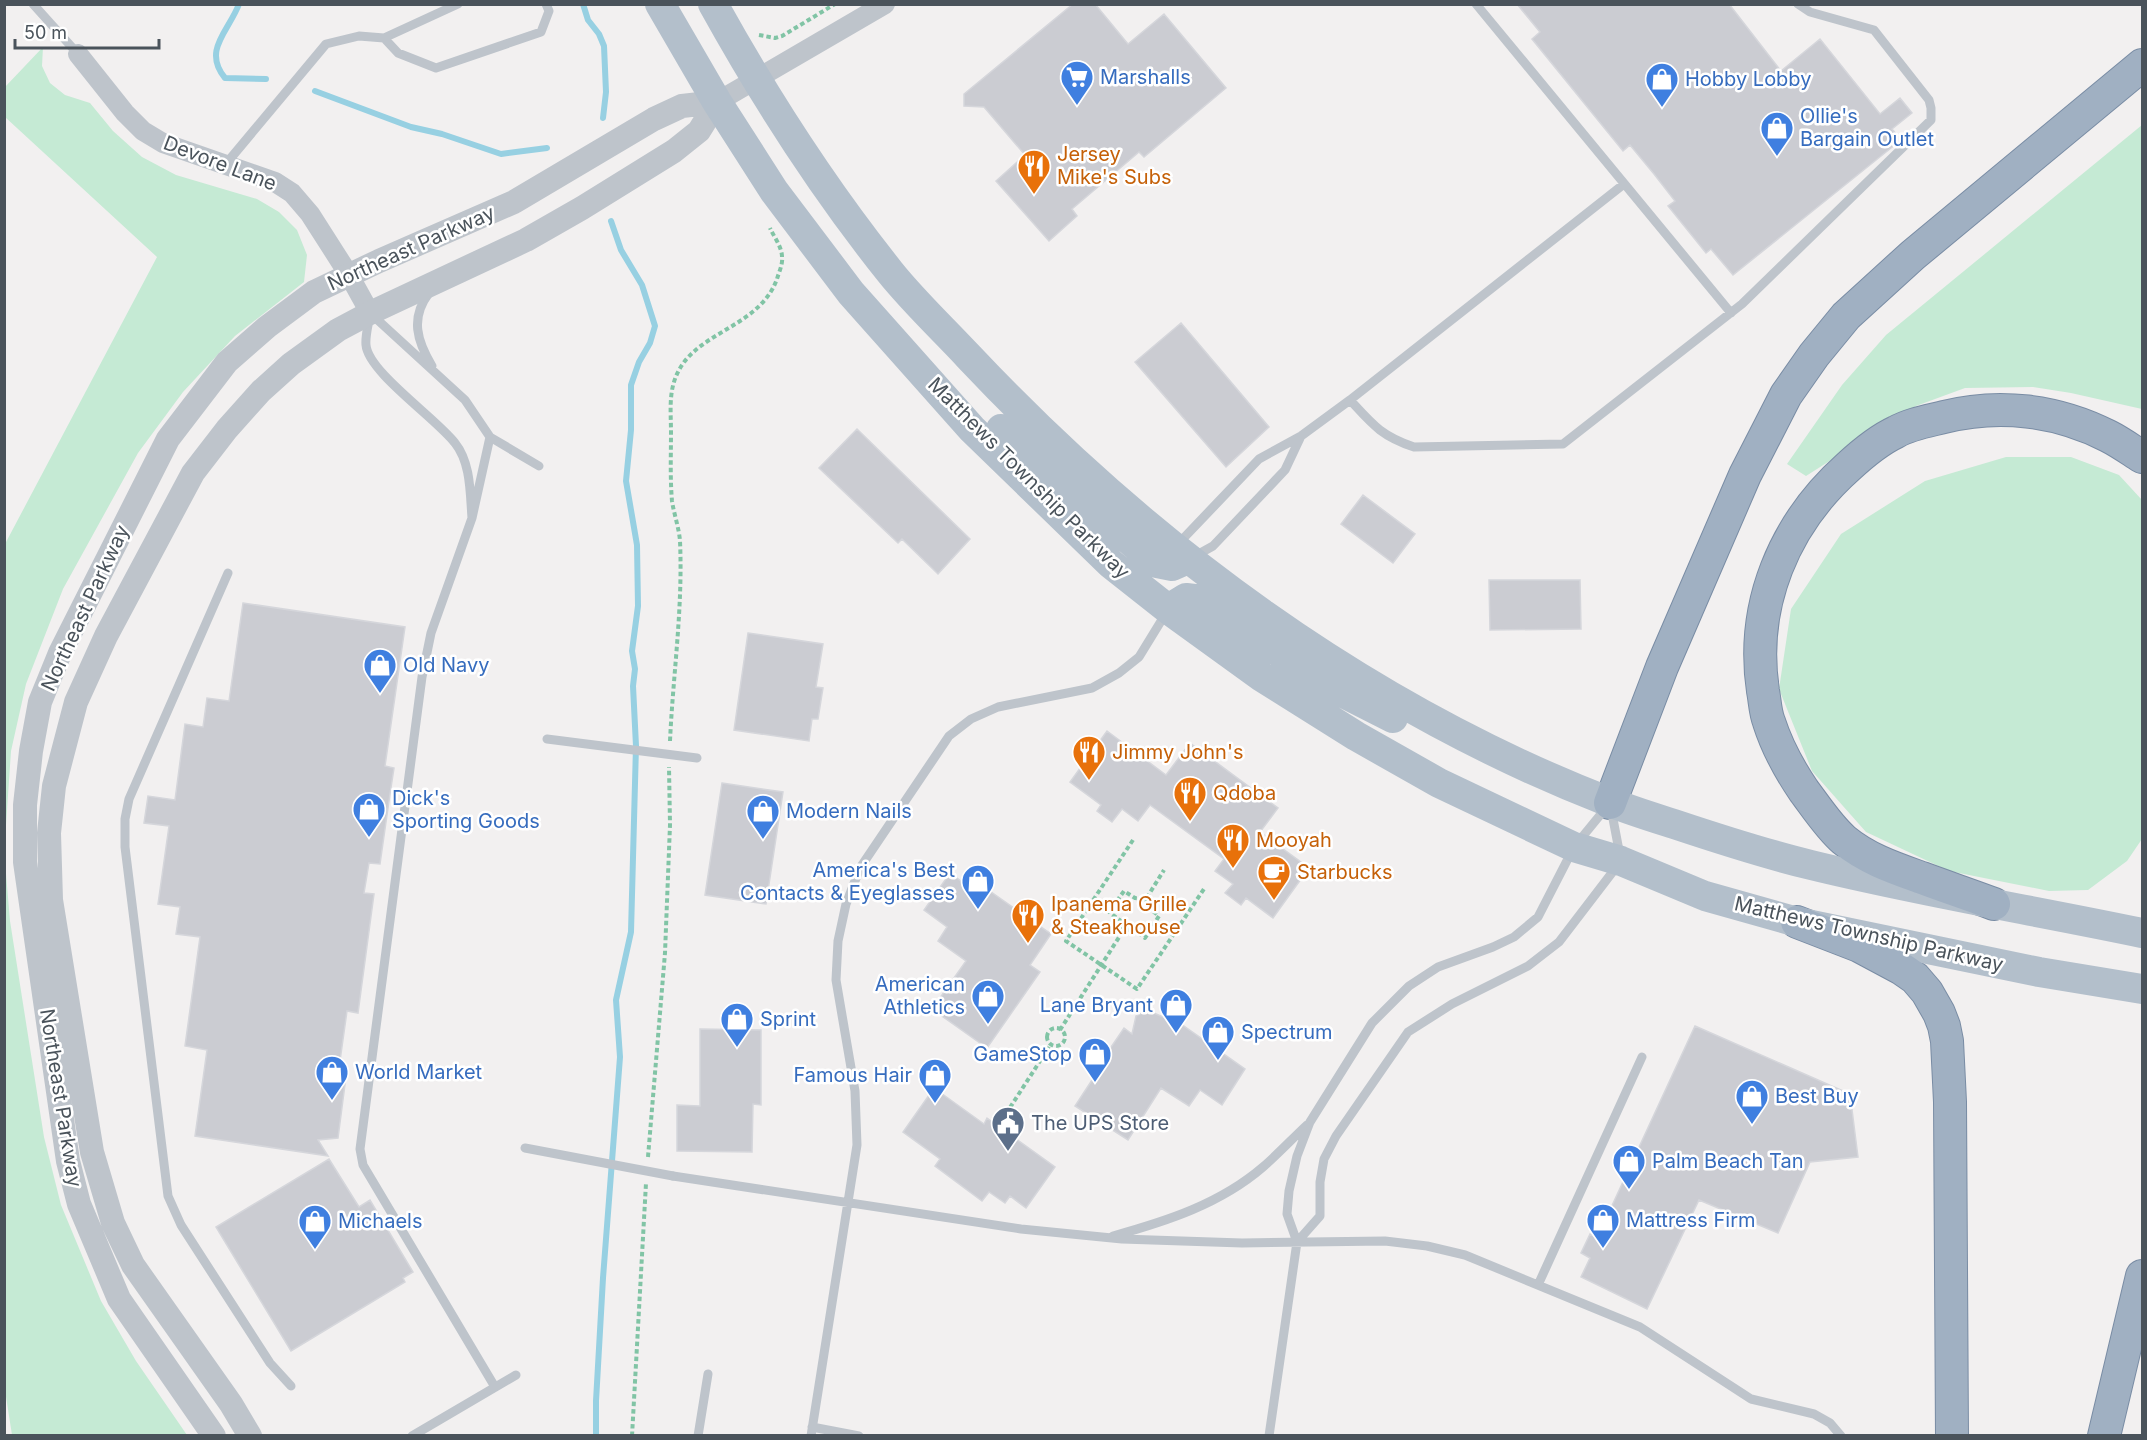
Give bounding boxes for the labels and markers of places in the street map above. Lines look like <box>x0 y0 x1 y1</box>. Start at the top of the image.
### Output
supermarket icon: Marshalls <box>1059 59 1095 106</box>
shop icon: Hobby Lobby <box>1644 61 1680 108</box>
place label: Marshalls <box>1100 65 1191 89</box>
place label: Hobby Lobby <box>1685 67 1811 91</box>
place label: Ollie's Bargain Outlet <box>1800 104 1934 151</box>
shop icon: Ollie's Bargain Outlet <box>1759 110 1795 157</box>
place label: Jersey Mike's Subs <box>1057 142 1171 189</box>
restaurant icon: Jersey Mike's Subs <box>1016 148 1052 195</box>
shop icon: Old Navy <box>362 647 398 694</box>
place label: Old Navy <box>403 653 490 677</box>
restaurant icon: Jimmy John's <box>1071 734 1107 781</box>
place label: Jimmy John's <box>1112 740 1243 764</box>
restaurant icon: Qdoba <box>1172 775 1208 822</box>
place label: Qdoba <box>1213 781 1276 805</box>
place label: Dick's Sporting Goods <box>392 786 540 833</box>
shop icon: Dick's Sporting Goods <box>351 791 387 838</box>
shop icon: Modern Nails <box>745 793 781 840</box>
place label: Modern Nails <box>786 799 912 823</box>
restaurant icon: Mooyah <box>1215 822 1251 869</box>
place label: Mooyah <box>1256 828 1332 852</box>
cafe icon: Starbucks <box>1256 854 1292 901</box>
place label: America's Best Contacts & Eyeglasses <box>740 858 955 905</box>
place label: Starbucks <box>1297 860 1393 884</box>
shop icon: America's Best Contacts & Eyeglasses <box>960 863 996 910</box>
place label: Ipanema Grille & Steakhouse <box>1051 892 1187 939</box>
restaurant icon: Ipanema Grille & Steakhouse <box>1010 897 1046 944</box>
place label: American Athletics <box>875 972 965 1019</box>
shop icon: American Athletics <box>970 978 1006 1025</box>
shop icon: Lane Bryant <box>1158 987 1194 1034</box>
place label: Lane Bryant <box>1040 993 1153 1017</box>
shop icon: Sprint <box>719 1001 755 1048</box>
place label: Sprint <box>760 1007 817 1031</box>
shop icon: Spectrum <box>1200 1014 1236 1061</box>
place label: Spectrum <box>1241 1020 1333 1044</box>
shop icon: GameStop <box>1077 1036 1113 1083</box>
place label: GameStop <box>973 1042 1072 1066</box>
shop icon: World Market <box>314 1054 350 1101</box>
shop icon: Famous Hair <box>917 1057 953 1104</box>
place label: World Market <box>355 1060 483 1084</box>
place label: Famous Hair <box>793 1063 912 1087</box>
shop icon: Best Buy <box>1734 1078 1770 1125</box>
place label: Best Buy <box>1775 1084 1859 1108</box>
public building icon: The UPS Store <box>990 1105 1026 1152</box>
place label: The UPS Store <box>1031 1111 1169 1135</box>
shop icon: Palm Beach Tan <box>1611 1143 1647 1190</box>
place label: Palm Beach Tan <box>1652 1149 1804 1173</box>
shop icon: Mattress Firm <box>1585 1202 1621 1249</box>
shop icon: Michaels <box>297 1203 333 1250</box>
place label: Mattress Firm <box>1626 1208 1756 1232</box>
place label: Michaels <box>338 1209 422 1233</box>

